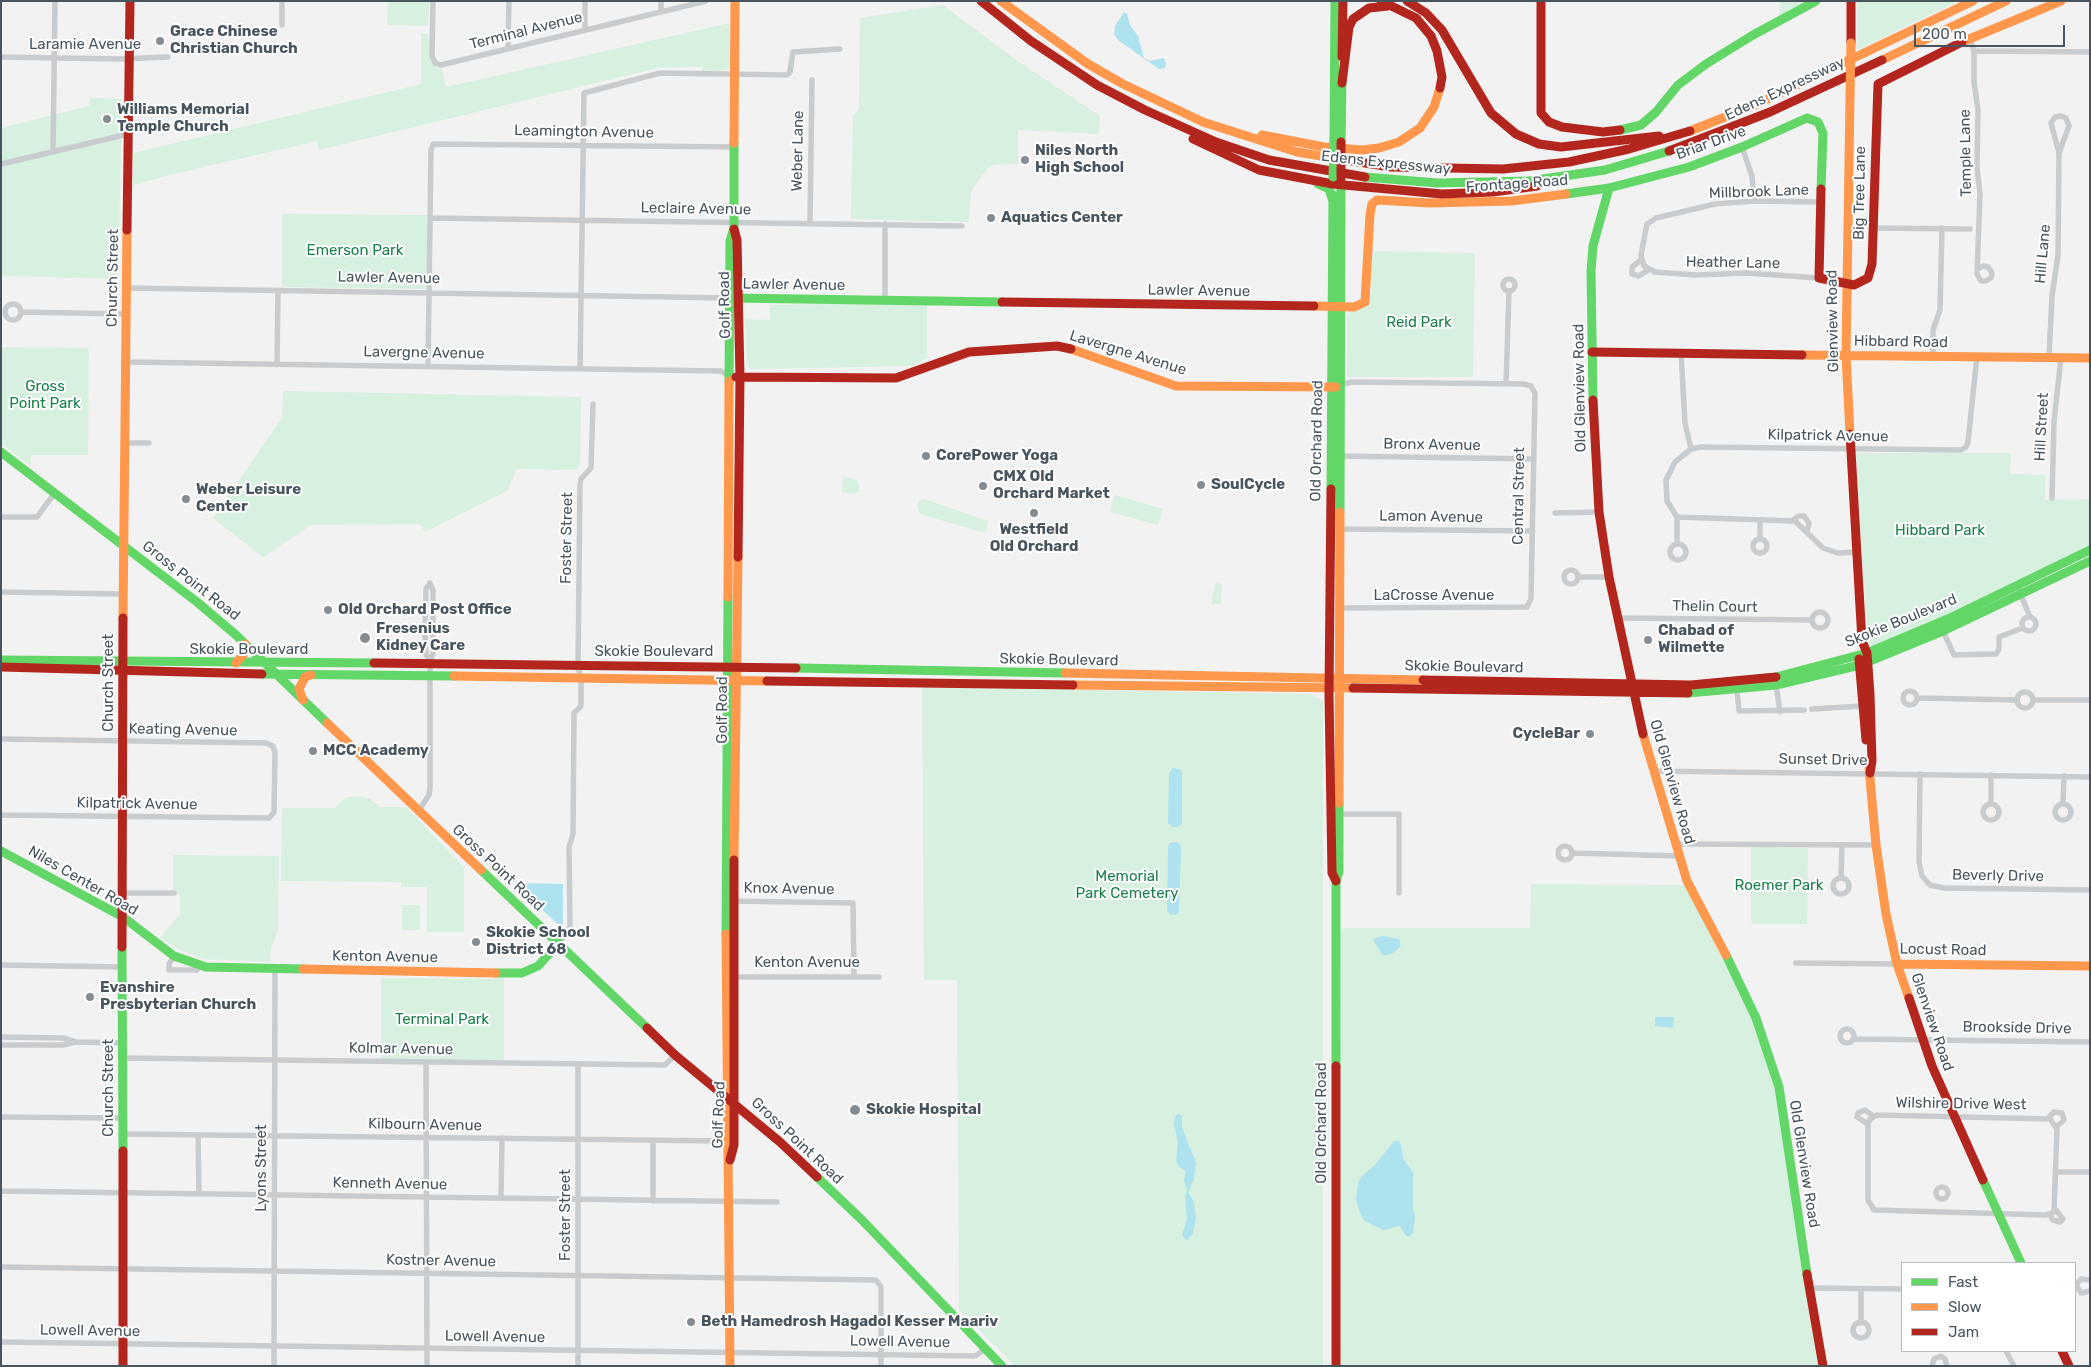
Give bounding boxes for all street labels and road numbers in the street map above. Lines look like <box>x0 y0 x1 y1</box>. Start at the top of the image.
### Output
street label: Terminal Avenue <box>468 8 584 54</box>
street label: Laramie Avenue <box>29 36 141 54</box>
street label: Edens Expressway <box>1722 53 1848 125</box>
street label: Temple Lane <box>1956 109 1976 197</box>
street label: Weber Lane <box>788 110 808 192</box>
street label: Leamington Avenue <box>514 122 654 142</box>
street label: Briar Drive <box>1674 122 1748 164</box>
street label: Big Tree Lane <box>1850 146 1870 240</box>
street label: Edens Expressway <box>1320 147 1452 179</box>
street label: Frontage Road <box>1465 171 1569 197</box>
street label: Millbrook Lane <box>1709 181 1809 203</box>
street label: Leclaire Avenue <box>641 199 751 219</box>
street label: Hill Lane <box>2031 224 2055 284</box>
street label: Church Street <box>103 229 123 327</box>
street label: Heather Lane <box>1686 253 1780 273</box>
street label: Lawler Avenue <box>338 268 440 288</box>
street label: Glenview Road <box>1823 270 1843 372</box>
street label: Golf Road <box>715 271 735 339</box>
street label: Lawler Avenue <box>743 275 845 295</box>
street label: Lawler Avenue <box>1148 281 1250 301</box>
street label: Old Glenview Road <box>1570 323 1590 453</box>
street label: Lavergne Avenue <box>1067 327 1189 379</box>
street label: Hibbard Road <box>1854 332 1948 352</box>
street label: Lavergne Avenue <box>363 343 485 363</box>
street label: Old Orchard Road <box>1307 380 1327 502</box>
street label: Hill Street <box>2031 392 2053 462</box>
street label: Kilpatrick Avenue <box>1767 426 1889 446</box>
street label: Bronx Avenue <box>1383 435 1481 455</box>
street label: Central Street <box>1509 447 1529 545</box>
street label: Foster Street <box>557 492 577 584</box>
street label: Lamon Avenue <box>1379 507 1483 527</box>
street label: Gross Point Road <box>138 537 244 625</box>
street label: LaCrosse Avenue <box>1374 587 1494 605</box>
street label: Skokie Boulevard <box>1842 590 1960 652</box>
street label: Thelin Court <box>1672 597 1758 617</box>
street label: Church Street <box>100 634 118 732</box>
street label: Skokie Boulevard <box>190 641 308 659</box>
street label: Skokie Boulevard <box>595 643 713 661</box>
street label: Skokie Boulevard <box>999 650 1119 670</box>
street label: Skokie Boulevard <box>1404 657 1524 677</box>
street label: Golf Road <box>714 676 732 744</box>
street label: Old Glenview Road <box>1646 718 1698 846</box>
street label: Keating Avenue <box>128 720 238 740</box>
street label: Sunset Drive <box>1778 750 1868 770</box>
street label: Kilpatrick Avenue <box>76 794 198 814</box>
street label: Gross Point Road <box>448 821 548 915</box>
street label: Niles Center Road <box>25 842 141 920</box>
street label: Beverly Drive <box>1952 866 2044 886</box>
street label: Knox Avenue <box>743 879 835 899</box>
street label: Locust Road <box>1899 940 1987 960</box>
street label: Kenton Avenue <box>332 947 438 967</box>
street label: Kenton Avenue <box>754 954 860 972</box>
street label: Glenview Road <box>1907 971 1957 1073</box>
street label: Brookside Drive <box>1962 1018 2072 1038</box>
street label: Church Street <box>100 1039 118 1137</box>
street label: Kolmar Avenue <box>349 1039 453 1059</box>
street label: Old Orchard Road <box>1313 1062 1331 1184</box>
street label: Golf Road <box>709 1081 729 1149</box>
street label: Gross Point Road <box>747 1094 847 1188</box>
street label: Wilshire Drive West <box>1895 1094 2027 1114</box>
street label: Old Glenview Road <box>1785 1099 1823 1229</box>
street label: Kilbourn Avenue <box>368 1115 482 1135</box>
street label: Lyons Street <box>253 1124 271 1212</box>
street label: Foster Street <box>557 1169 575 1261</box>
street label: Kenneth Avenue <box>332 1174 448 1194</box>
street label: Kostner Avenue <box>386 1251 496 1271</box>
street label: Lowell Avenue <box>40 1321 140 1341</box>
street label: Lowell Avenue <box>445 1327 545 1347</box>
street label: Lowell Avenue <box>850 1332 950 1352</box>

